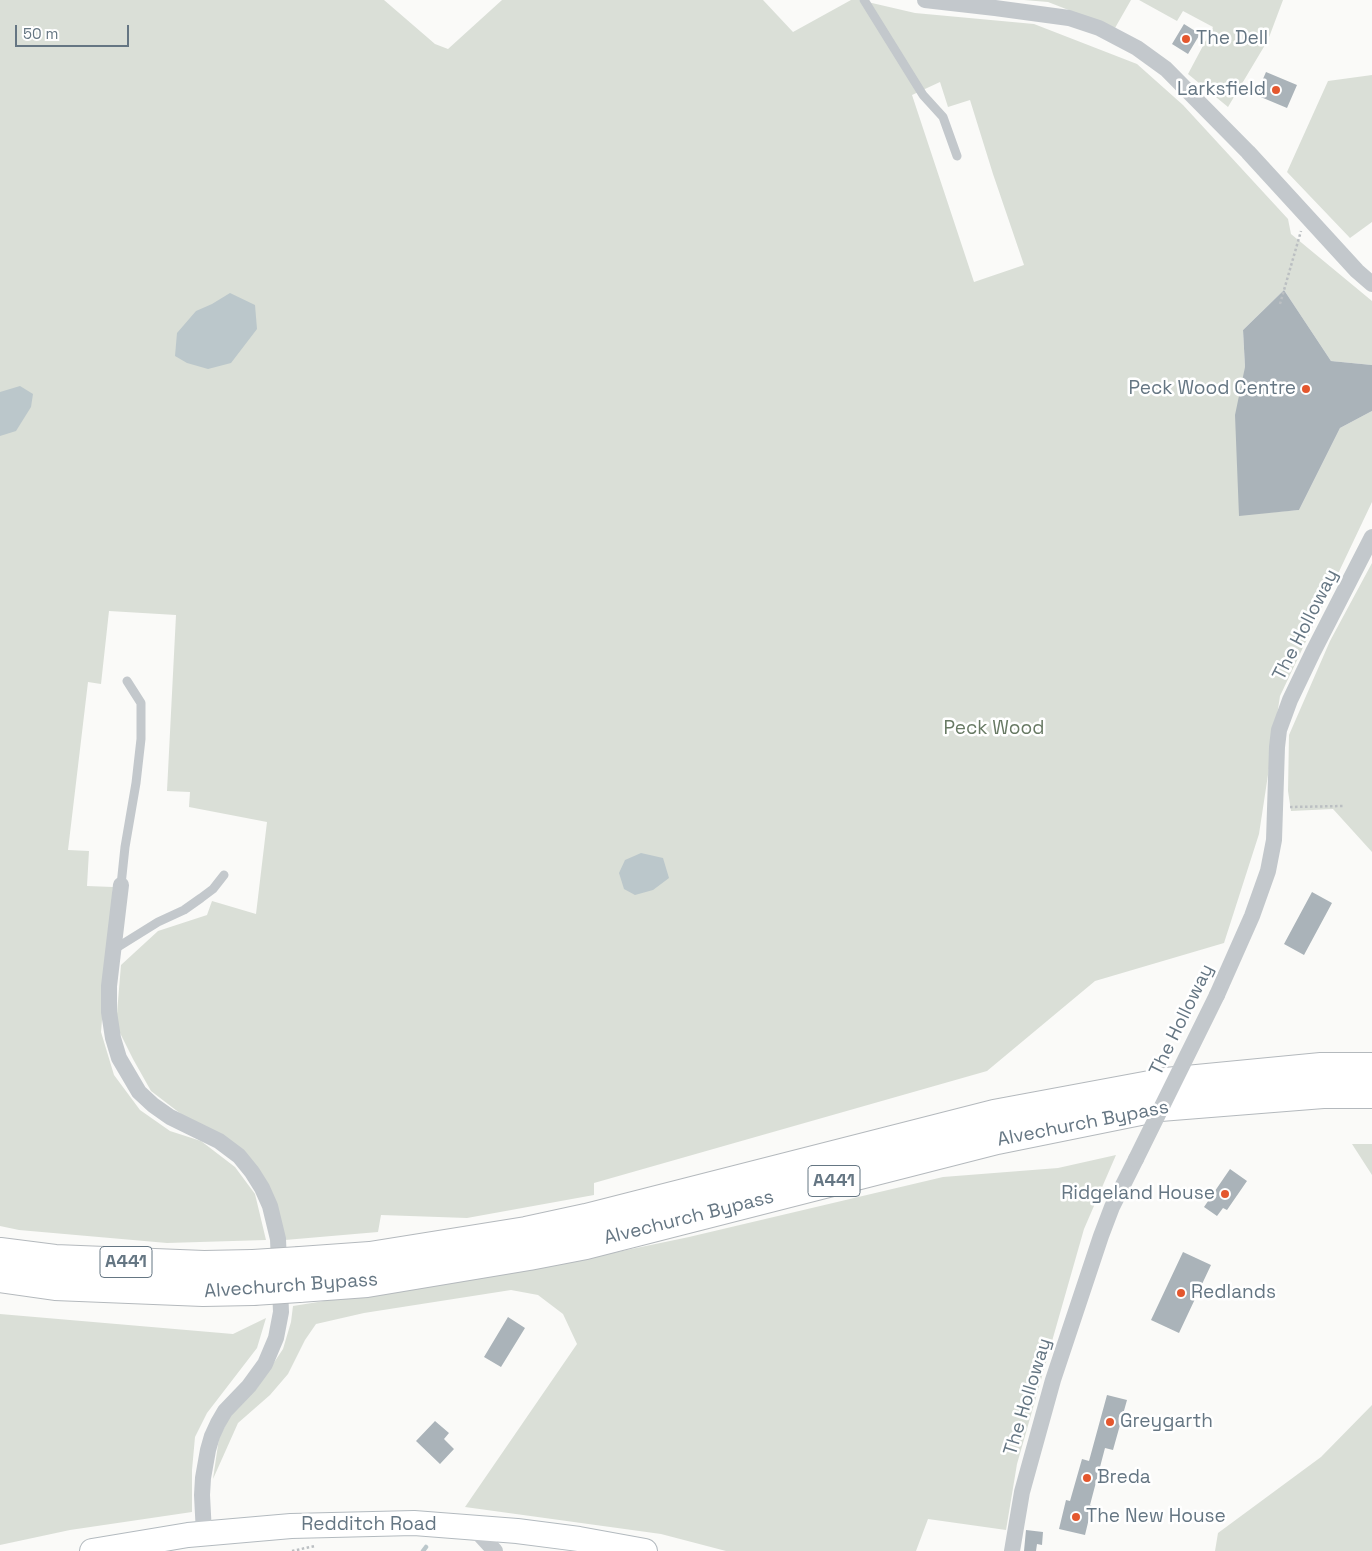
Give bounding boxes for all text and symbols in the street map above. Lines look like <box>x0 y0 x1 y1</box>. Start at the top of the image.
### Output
scale bar <box>18 15 131 47</box>
text: 50 m <box>23 24 58 43</box>
place label: The Dell <box>1196 28 1268 50</box>
marker: The Dell <box>1180 33 1192 45</box>
place label: Larksfield <box>1177 79 1266 101</box>
marker: Larksfield <box>1270 84 1282 96</box>
place label: Peck Wood Centre <box>1129 378 1296 400</box>
marker: Peck Wood Centre <box>1300 383 1312 395</box>
street label: The Holloway <box>1268 566 1344 684</box>
park label: Peck Wood <box>944 718 1044 740</box>
street label: The Holloway <box>1145 960 1219 1080</box>
street label: Alvechurch Bypass <box>995 1096 1171 1152</box>
road number: A441 <box>808 1166 860 1196</box>
place label: Ridgeland House <box>1061 1183 1215 1205</box>
street label: Alvechurch Bypass <box>602 1186 776 1250</box>
marker: Ridgeland House <box>1219 1188 1231 1200</box>
road number: A441 <box>100 1246 152 1278</box>
street label: Alvechurch Bypass <box>203 1269 379 1303</box>
place label: Redlands <box>1191 1282 1276 1304</box>
marker: Redlands <box>1175 1287 1187 1299</box>
street label: The Holloway <box>999 1336 1057 1458</box>
place label: Greygarth <box>1120 1411 1213 1433</box>
marker: Greygarth <box>1104 1416 1116 1428</box>
place label: Breda <box>1097 1467 1151 1489</box>
marker: Breda <box>1081 1472 1093 1484</box>
place label: The New House <box>1086 1506 1226 1528</box>
marker: The New House <box>1070 1511 1082 1523</box>
street label: Redditch Road <box>301 1514 437 1536</box>

